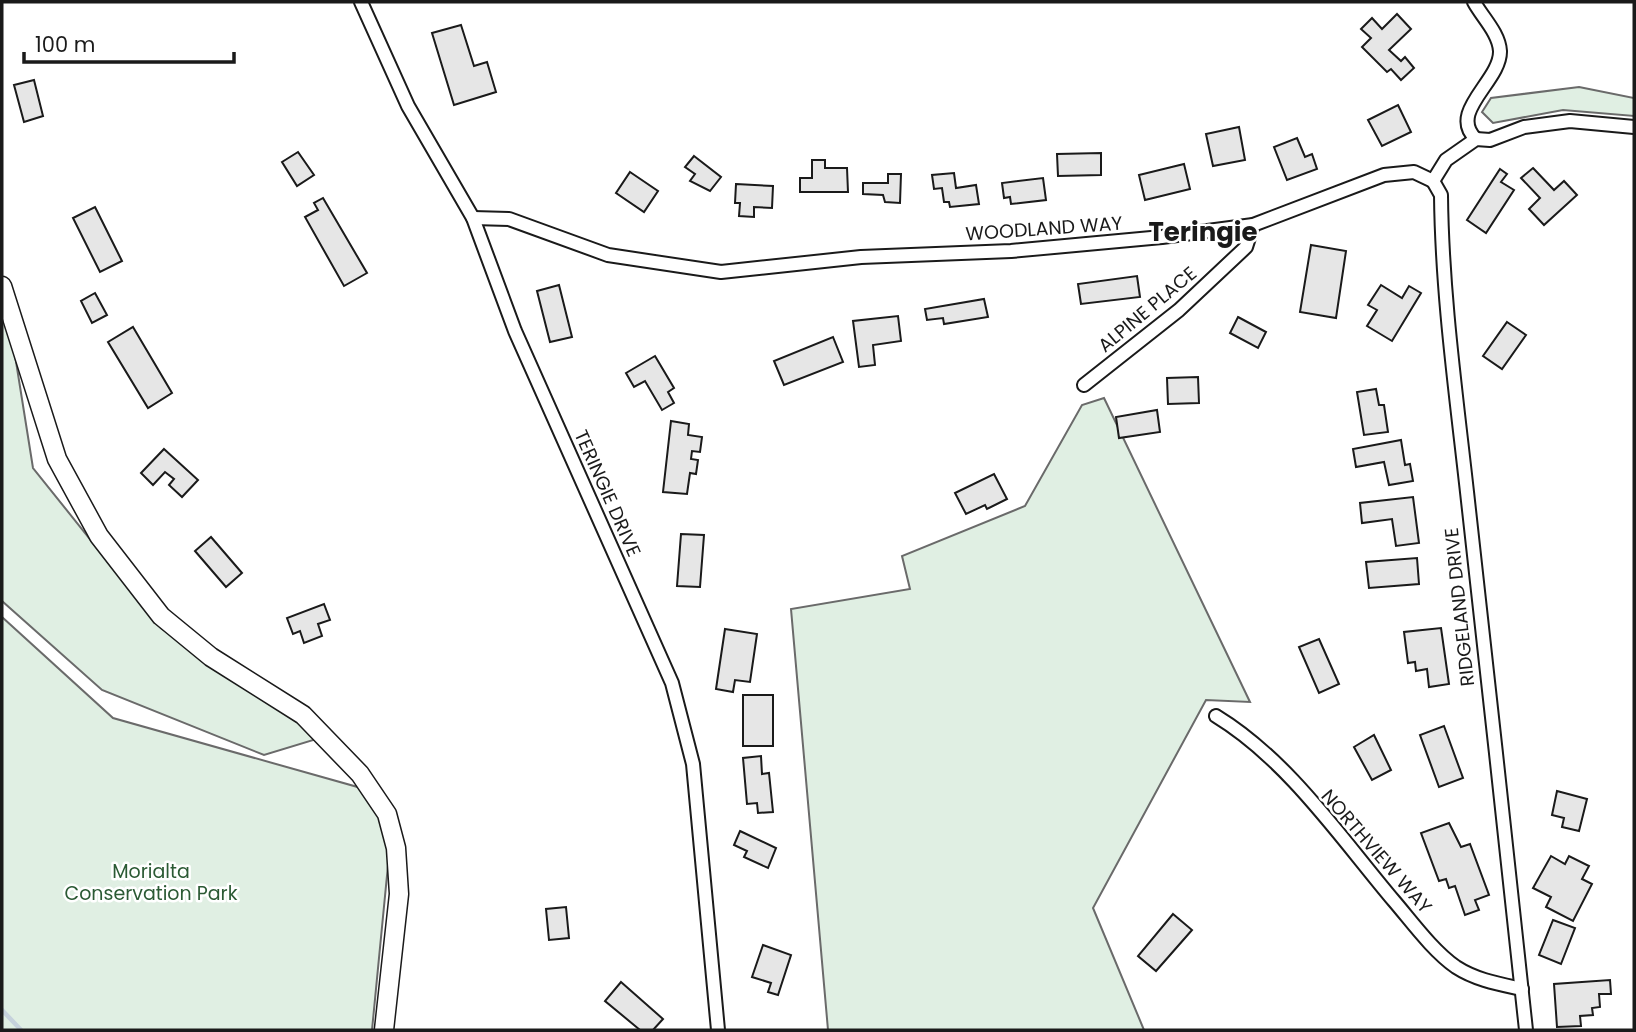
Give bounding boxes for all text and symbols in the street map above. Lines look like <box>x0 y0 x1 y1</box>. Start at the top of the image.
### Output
scale bar <box>24 21 234 65</box>
text: 100 m <box>35 30 95 59</box>
street label: WOODLAND WAY <box>965 210 1123 247</box>
district label: Teringie <box>1148 214 1258 250</box>
street label: ALPINE PLACE <box>1092 260 1202 359</box>
street label: TERINGIE DRIVE <box>568 426 648 561</box>
street label: RIDGELAND DRIVE <box>1438 526 1481 688</box>
street label: NORTHVIEW WAY <box>1315 783 1438 919</box>
park label: Morialta Conservation Park <box>65 858 238 907</box>

